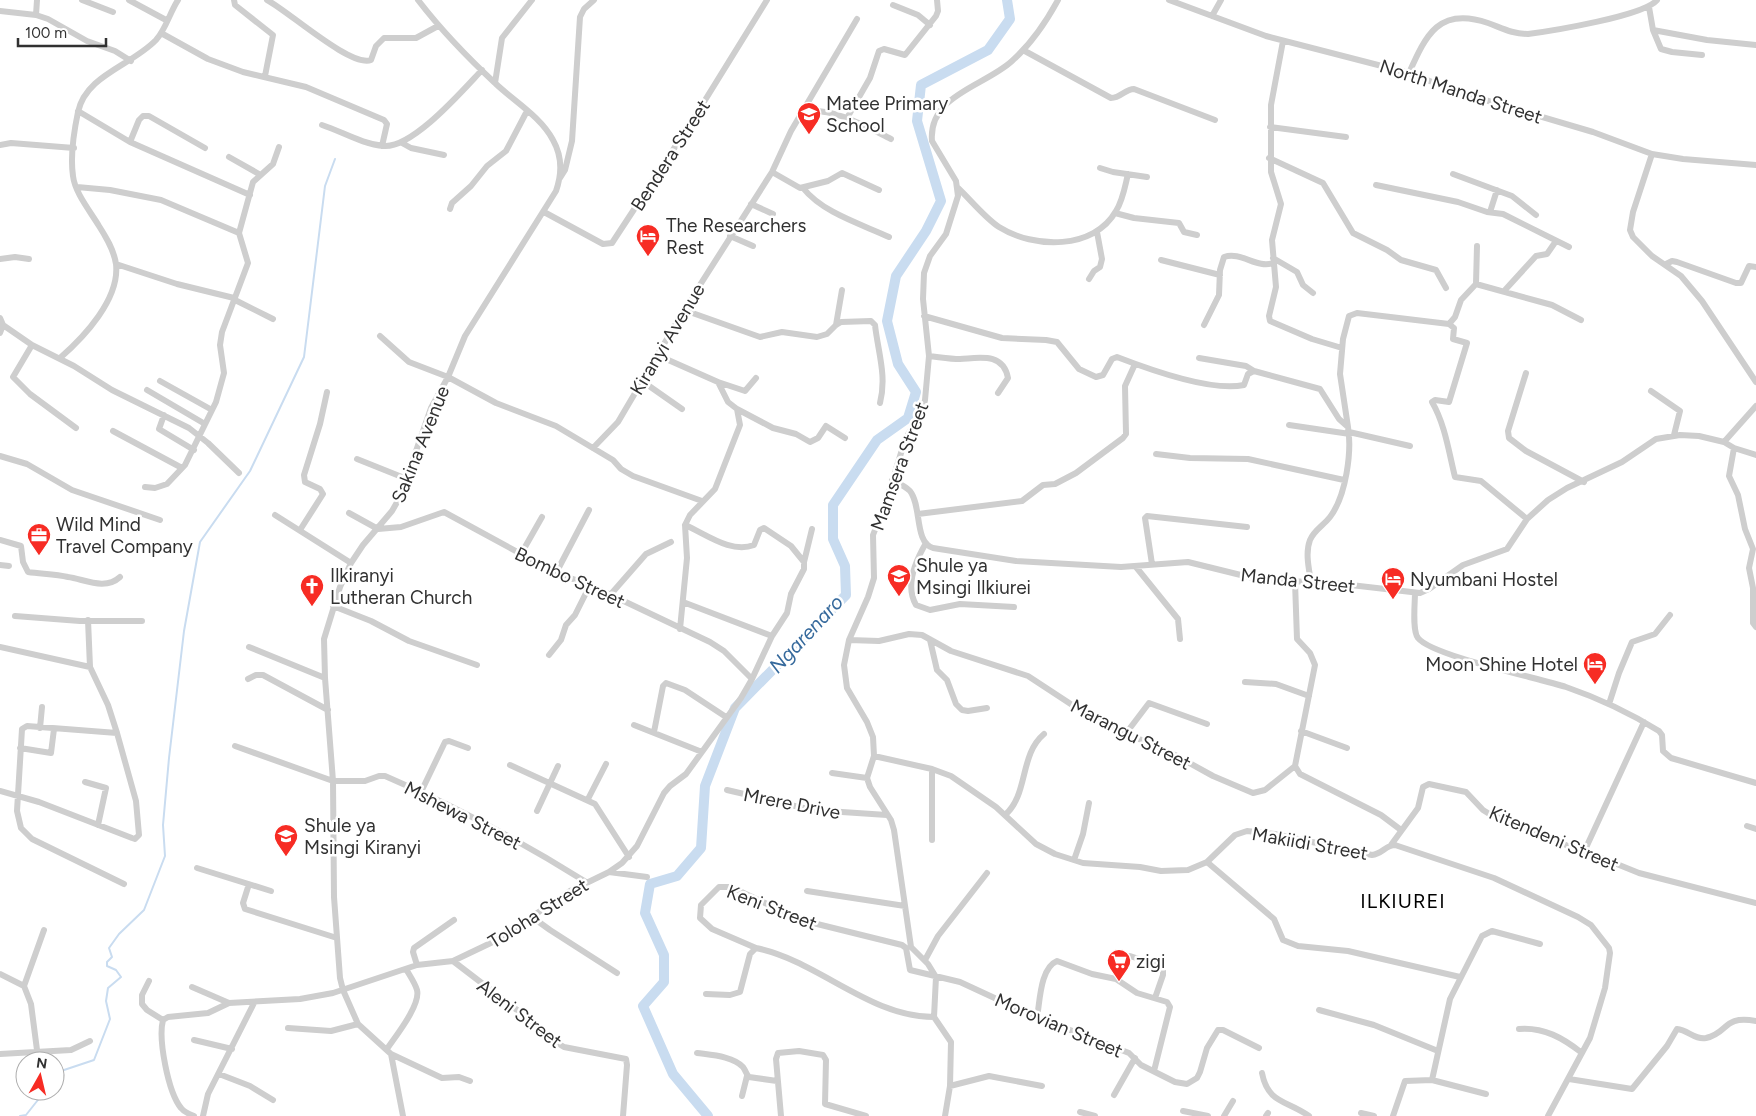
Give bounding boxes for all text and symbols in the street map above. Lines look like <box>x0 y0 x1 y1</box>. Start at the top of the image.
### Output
scale bar <box>18 15 105 47</box>
text: 100 m <box>25 24 67 42</box>
street label: North Manda Street <box>1377 54 1545 129</box>
place label: Matee Primary School <box>826 92 948 137</box>
street label: Bendera Street <box>626 95 715 215</box>
school or university icon: Matee Primary School <box>796 101 822 135</box>
place label: The Researchers Rest <box>666 214 806 259</box>
hotel icon: The Researchers Rest <box>635 223 661 257</box>
street label: Kiranyi Avenue <box>625 279 710 399</box>
street label: Sakina Avenue <box>387 382 454 506</box>
street label: Mamsera Street <box>866 399 933 534</box>
place label: Wild Mind Travel Company <box>56 513 193 558</box>
office icon: Wild Mind Travel Company <box>26 522 52 556</box>
street label: Bombo Street <box>511 542 629 613</box>
place label: Shule ya Msingi Ilkiurei <box>916 554 1031 599</box>
school or university icon: Shule ya Msingi Ilkiurei <box>886 563 912 597</box>
street label: Manda Street <box>1240 563 1356 598</box>
place label: Ilkiranyi Lutheran Church <box>330 564 472 609</box>
hotel icon: Nyumbani Hostel <box>1380 566 1406 600</box>
place label: Nyumbani Hostel <box>1410 568 1558 591</box>
church icon: Ilkiranyi Lutheran Church <box>299 573 325 607</box>
water label: Ngarenaro <box>764 590 848 678</box>
hotel icon: Moon Shine Hotel <box>1582 651 1608 685</box>
place label: Moon Shine Hotel <box>1425 653 1578 676</box>
street label: Marangu Street <box>1067 694 1195 775</box>
street label: Mshewa Street <box>401 776 525 855</box>
street label: Mrere Drive <box>741 783 842 824</box>
street label: Kitendeni Street <box>1486 801 1622 876</box>
place label: Shule ya Msingi Kiranyi <box>304 814 421 859</box>
street label: Makiidi Street <box>1250 822 1370 865</box>
school or university icon: Shule ya Msingi Kiranyi <box>273 823 299 857</box>
street label: Toloha Street <box>484 874 593 953</box>
street label: Keni Street <box>723 880 820 935</box>
district label: ILKIUREI <box>1360 889 1446 913</box>
supermarket icon: zigi <box>1106 948 1132 982</box>
place label: zigi <box>1136 950 1165 973</box>
street label: Aleni Street <box>473 974 567 1053</box>
street label: Morovian Street <box>991 988 1126 1063</box>
north arrow <box>15 1051 65 1101</box>
text: N <box>35 1054 48 1073</box>

